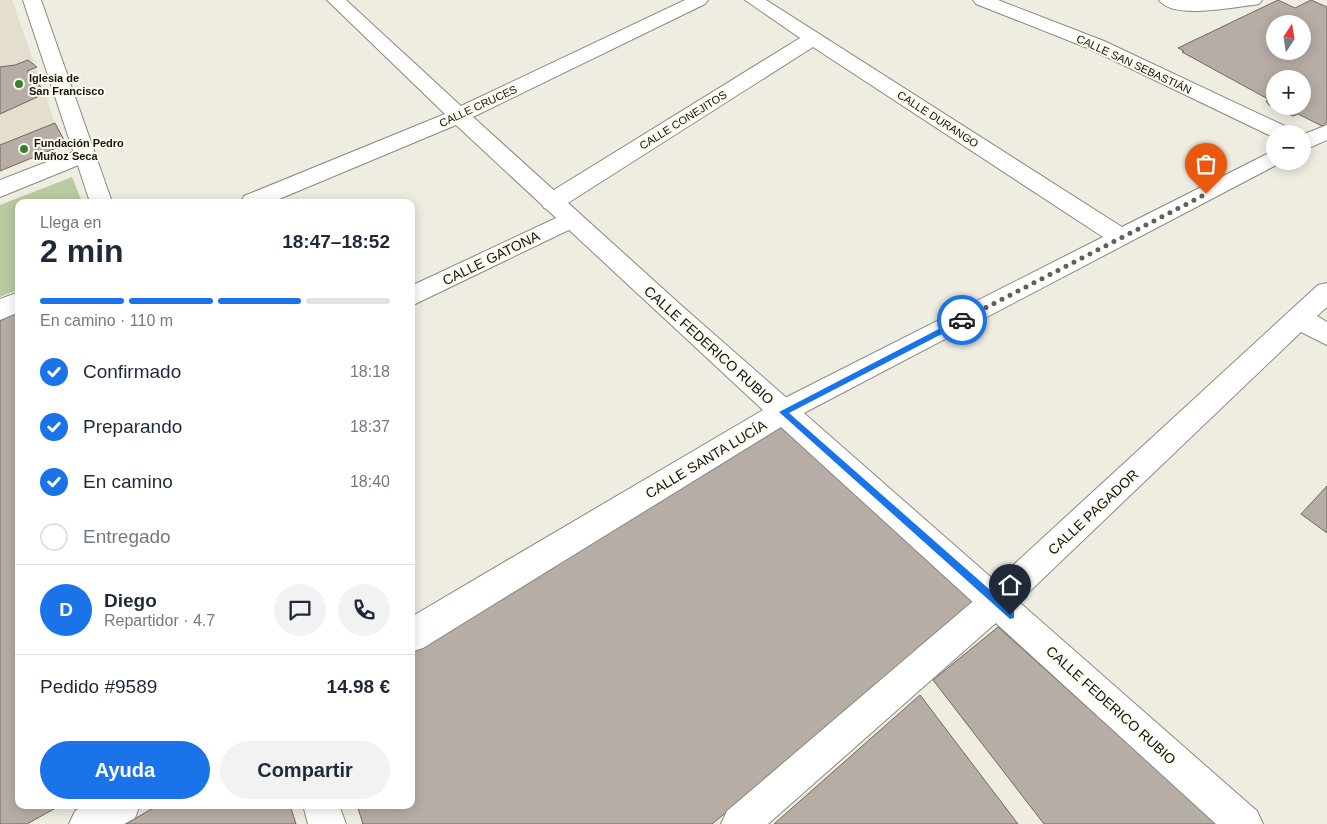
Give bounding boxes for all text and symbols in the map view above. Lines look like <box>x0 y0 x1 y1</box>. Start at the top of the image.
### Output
north arrow <box>1266 15 1311 60</box>
map controls <box>1266 15 1311 170</box>
street label: CALLE SAN SEBASTIÁN <box>1075 32 1193 96</box>
button: + <box>1266 70 1311 115</box>
place label: Iglesia de San Francisco <box>29 72 104 97</box>
marker: Iglesia de San Francisco <box>13 78 25 90</box>
street label: CALLE CRUCES <box>437 83 519 129</box>
street label: CALLE CONEJITOS <box>637 88 729 152</box>
street label: CALLE DURANGO <box>895 88 981 150</box>
button: − <box>1266 125 1311 170</box>
place label: Fundación Pedro Muñoz Seca <box>34 137 124 162</box>
marker: Fundación Pedro Muñoz Seca <box>18 143 30 155</box>
pin <box>1185 143 1227 194</box>
icon: bag <box>1192 150 1220 178</box>
text: Llega en <box>40 214 101 231</box>
street label: CALLE GATONA <box>440 227 543 288</box>
text: 18:47–18:52 <box>282 231 390 252</box>
text: 2 min <box>40 233 124 269</box>
street label: CALLE FEDERICO RUBIO <box>641 283 777 407</box>
courier <box>937 295 987 345</box>
icon: car <box>948 306 976 334</box>
text: En camino · 110 m <box>40 312 173 329</box>
icon: check <box>40 358 68 386</box>
text: Confirmado <box>83 361 181 382</box>
text: 18:18 <box>350 363 390 380</box>
icon: check <box>40 413 68 441</box>
text: Preparando <box>83 416 182 437</box>
street label: CALLE SANTA LUCÍA <box>643 416 770 501</box>
text: 18:37 <box>350 418 390 435</box>
street label: CALLE PAGADOR <box>1045 466 1141 558</box>
icon: check <box>40 468 68 496</box>
text: En camino <box>83 471 173 492</box>
text: 18:40 <box>350 473 390 490</box>
text: Entregado <box>83 526 171 547</box>
pin <box>989 564 1031 615</box>
icon: home <box>996 571 1024 599</box>
button: chat <box>274 584 326 636</box>
button: phone <box>338 584 390 636</box>
text: Diego <box>104 590 157 611</box>
text: D <box>59 599 73 620</box>
text: Repartidor · 4.7 <box>104 612 215 629</box>
street label: CALLE FEDERICO RUBIO <box>1043 643 1179 767</box>
text: Pedido #9589 <box>40 676 157 697</box>
text: 14.98 € <box>327 676 390 697</box>
button: Ayuda <box>40 741 210 799</box>
button: Compartir <box>220 741 390 799</box>

